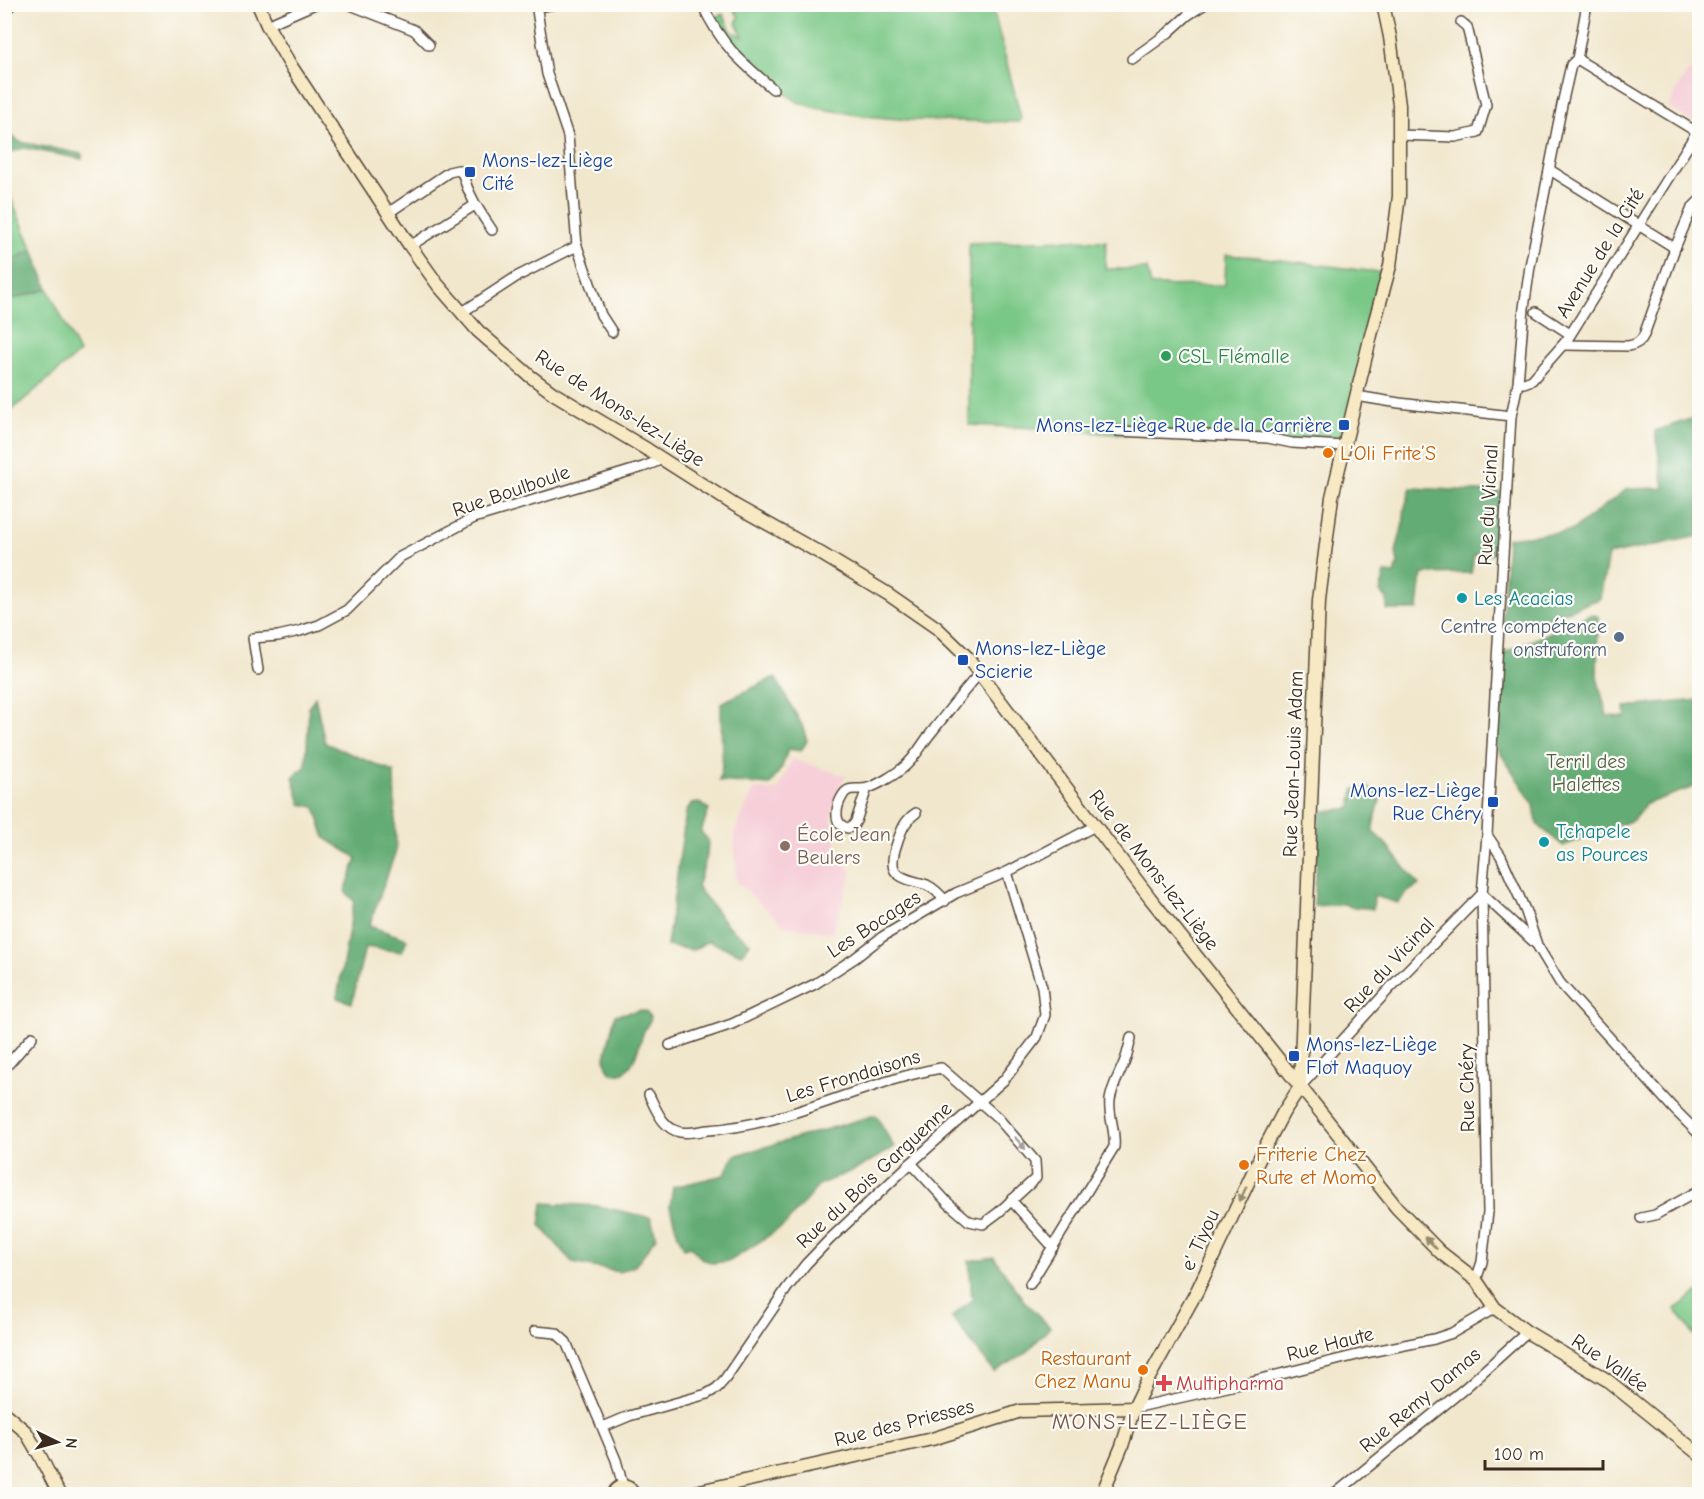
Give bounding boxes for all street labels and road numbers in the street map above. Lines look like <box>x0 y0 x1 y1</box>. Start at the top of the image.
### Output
street label: Avenue de la Cité <box>1551 184 1649 322</box>
street label: Rue de Mons-lez-Liège <box>531 345 709 471</box>
street label: Rue du Vicinal <box>1473 444 1503 566</box>
street label: Rue Boulboule <box>449 460 573 522</box>
street label: Rue Jean-Louis Adam <box>1278 670 1308 858</box>
street label: Rue de Mons-lez-Liège <box>1084 785 1224 955</box>
street label: Les Bocages <box>823 885 925 963</box>
street label: Rue du Vicinal <box>1339 913 1439 1017</box>
street label: Rue Chéry <box>1455 1043 1479 1133</box>
street label: Les Frondaisons <box>783 1045 923 1107</box>
street label: Rue du Bois Garguenne <box>792 1097 956 1253</box>
street label: e' Tiyou <box>1176 1206 1224 1274</box>
street label: Rue Haute <box>1284 1322 1376 1366</box>
street label: Rue Vallée <box>1567 1329 1653 1397</box>
street label: Rue Remy Damas <box>1355 1343 1485 1457</box>
street label: Rue des Priesses <box>832 1395 976 1451</box>

